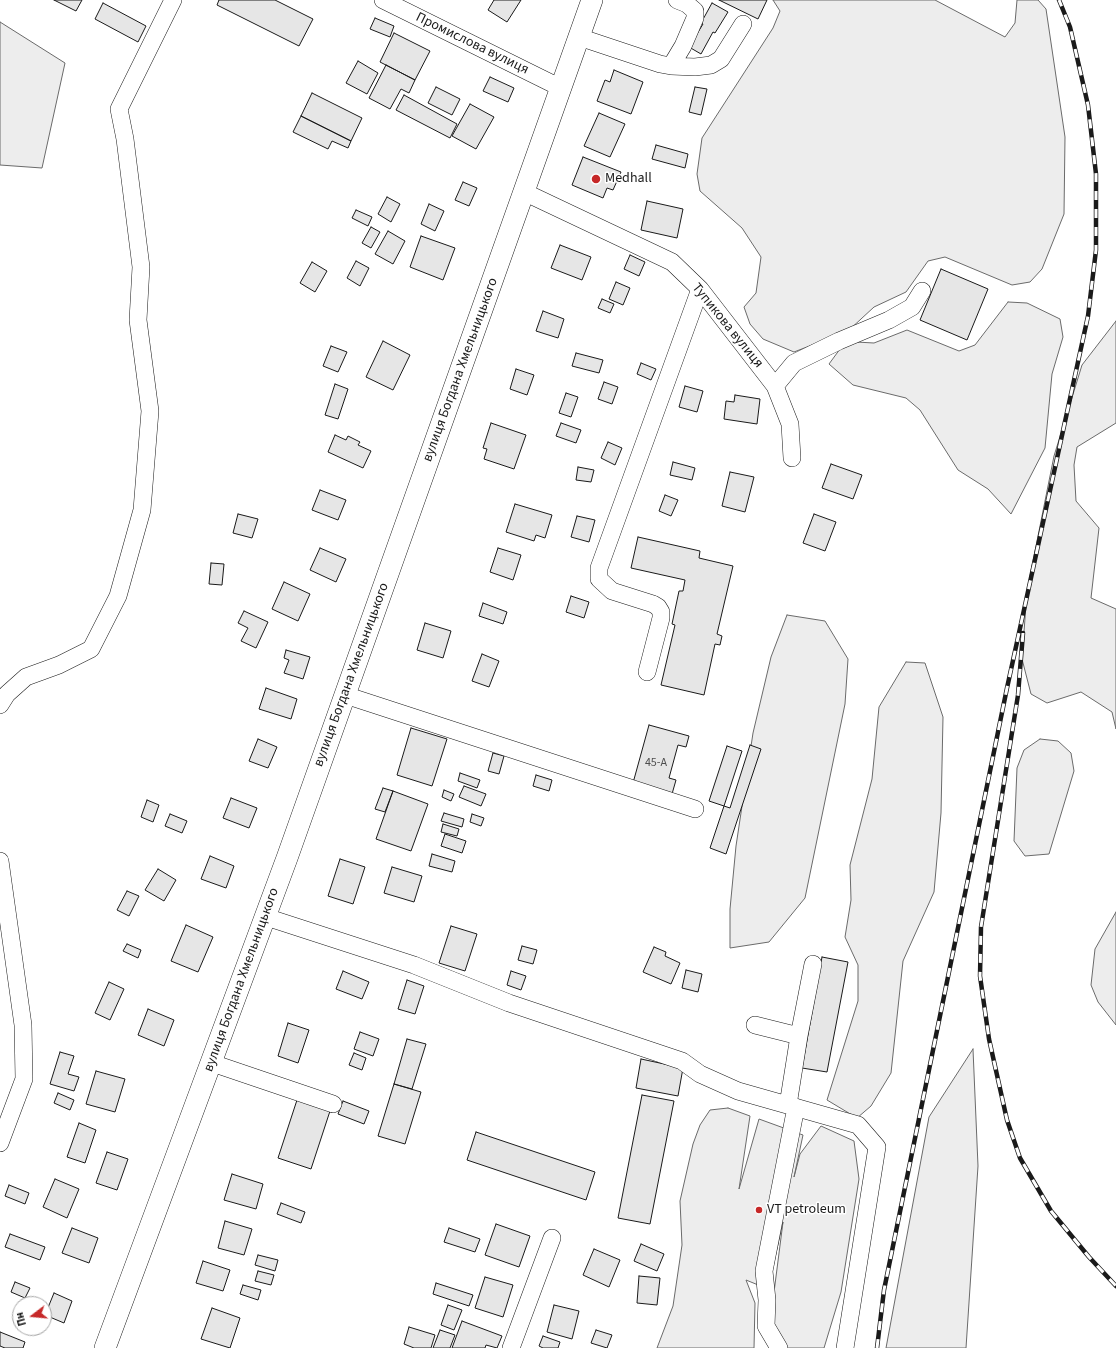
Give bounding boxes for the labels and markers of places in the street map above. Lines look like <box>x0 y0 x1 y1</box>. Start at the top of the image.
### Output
place label: Medhall <box>605 171 652 187</box>
marker: Medhall <box>590 173 602 185</box>
place label: VT petroleum <box>767 1202 846 1218</box>
marker: VT petroleum <box>754 1205 764 1215</box>

